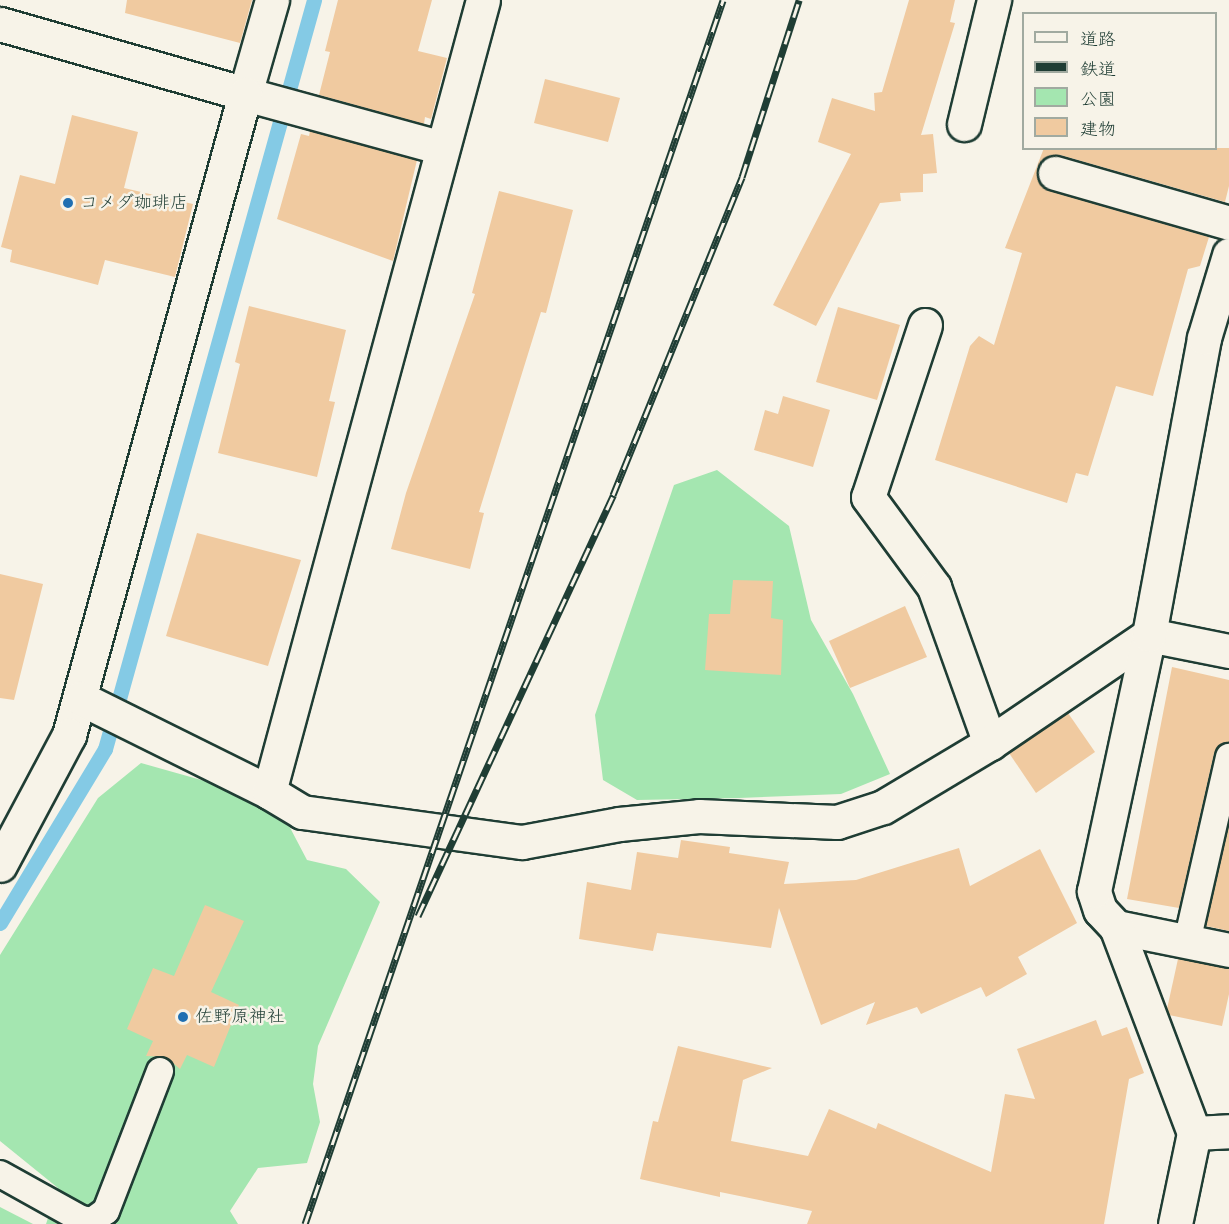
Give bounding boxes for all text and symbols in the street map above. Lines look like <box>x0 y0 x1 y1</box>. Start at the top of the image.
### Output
legend <box>1022 12 1217 150</box>
text: 道路 <box>1080 29 1116 50</box>
text: 鉄道 <box>1080 59 1116 80</box>
text: 公園 <box>1080 89 1116 110</box>
text: 建物 <box>1080 119 1116 140</box>
place label: コメダ珈琲店 <box>80 192 188 214</box>
marker: コメダ珈琲店 <box>61 196 75 210</box>
place label: 佐野原神社 <box>195 1006 285 1028</box>
marker: 佐野原神社 <box>176 1010 190 1024</box>

